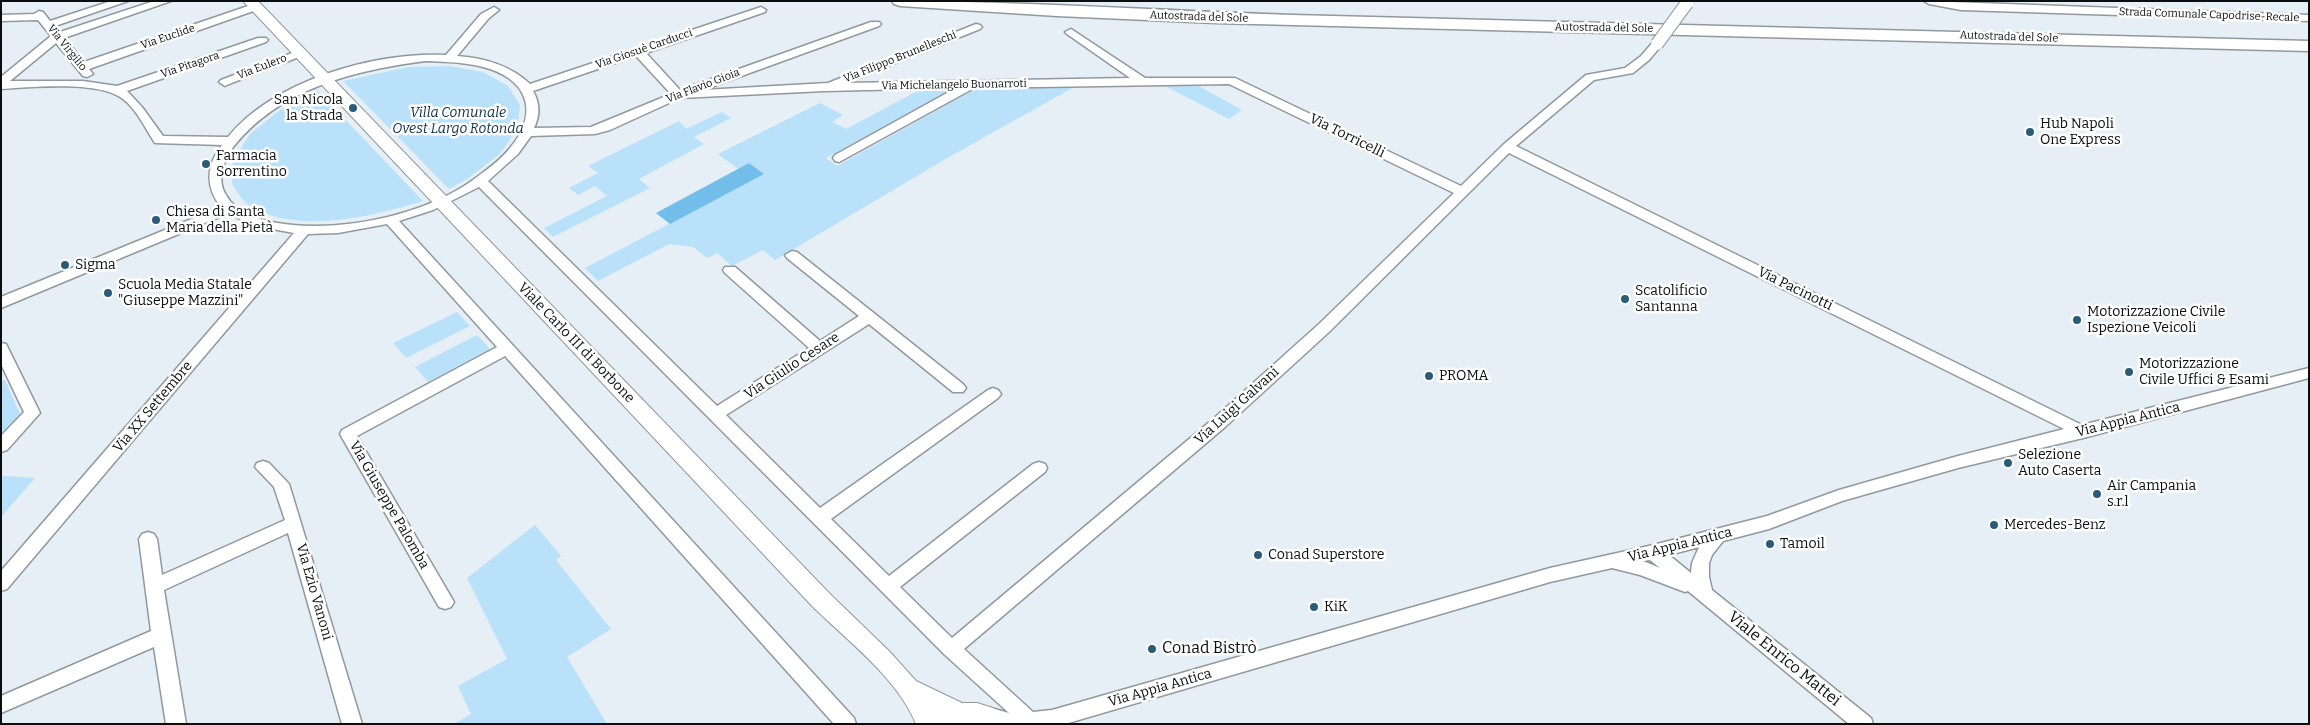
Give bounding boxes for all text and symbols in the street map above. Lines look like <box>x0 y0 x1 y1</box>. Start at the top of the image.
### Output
street label: Strada Comunale Capodrise-Recale <box>2119 5 2299 25</box>
street label: Autostrada del Sole <box>1149 9 1249 25</box>
street label: Autostrada del Sole <box>1555 21 1653 35</box>
street label: Via Virgilio <box>44 22 90 74</box>
street label: Via Euclide <box>139 22 197 52</box>
street label: Via Giosuè Carducci <box>594 26 694 72</box>
street label: Via Filippo Brunelleschi <box>842 28 958 86</box>
street label: Autostrada del Sole <box>1959 29 2059 45</box>
street label: Via Pitagora <box>159 49 221 81</box>
street label: Via Eulero <box>235 52 289 82</box>
street label: Via Flavio Gioia <box>664 66 742 106</box>
street label: Via Michelangelo Buonarroti <box>881 77 1027 93</box>
place label: San Nicola la Strada <box>274 92 343 124</box>
marker: San Nicola la Strada <box>347 102 359 114</box>
park label: Villa Comunale Ovest Largo Rotonda <box>392 105 524 138</box>
street label: Via Torricelli <box>1306 110 1388 162</box>
place label: Hub Napoli One Express <box>2040 116 2121 148</box>
marker: Hub Napoli One Express <box>2024 126 2036 138</box>
place label: Farmacia Sorrentino <box>216 148 287 180</box>
marker: Farmacia Sorrentino <box>200 158 212 170</box>
place label: Chiesa di Santa Maria della Pietà <box>166 204 273 236</box>
marker: Chiesa di Santa Maria della Pietà <box>150 214 162 226</box>
place label: Sigma <box>75 257 116 273</box>
marker: Sigma <box>59 259 71 271</box>
street label: Via Pacinotti <box>1755 264 1835 314</box>
place label: Scuola Media Statale "Giuseppe Mazzini" <box>118 277 252 310</box>
street label: Viale Carlo III di Borbone <box>514 279 638 407</box>
place label: Scatolificio Santanna <box>1635 283 1707 316</box>
marker: Scuola Media Statale "Giuseppe Mazzini" <box>102 287 114 299</box>
marker: Scatolificio Santanna <box>1619 293 1631 305</box>
place label: Motorizzazione Civile Ispezione Veicoli <box>2087 304 2225 336</box>
marker: Motorizzazione Civile Ispezione Veicoli <box>2071 314 2083 326</box>
street label: Via Giulio Cesare <box>741 329 843 403</box>
place label: Motorizzazione Civile Uffici & Esami <box>2139 356 2269 388</box>
street label: Via XX Settembre <box>110 358 196 456</box>
street label: Via Luigi Galvani <box>1191 364 1283 448</box>
marker: Motorizzazione Civile Uffici & Esami <box>2123 366 2135 378</box>
place label: PROMA <box>1439 368 1488 384</box>
marker: PROMA <box>1423 370 1435 382</box>
street label: Via Appia Antica <box>2074 399 2182 441</box>
street label: Via Giuseppe Palomba <box>345 438 433 572</box>
place label: Selezione Auto Caserta <box>2018 447 2101 480</box>
marker: Selezione Auto Caserta <box>2002 457 2014 469</box>
place label: Air Campania s.r.l <box>2107 478 2196 511</box>
marker: Air Campania s.r.l <box>2091 488 2103 500</box>
place label: Mercedes-Benz <box>2004 517 2106 533</box>
marker: Mercedes-Benz <box>1988 519 2000 531</box>
street label: Via Appia Antica <box>1626 524 1734 566</box>
place label: Tamoil <box>1780 536 1825 552</box>
marker: Tamoil <box>1764 538 1776 550</box>
street label: Via Ezio Vanoni <box>292 542 336 642</box>
place label: Conad Superstore <box>1268 547 1384 563</box>
marker: Conad Superstore <box>1252 549 1264 561</box>
place label: KiK <box>1324 599 1348 615</box>
marker: KiK <box>1308 601 1320 613</box>
street label: Viale Enrico Mattei <box>1724 608 1844 710</box>
place label: Conad Bistrò <box>1162 639 1257 659</box>
marker: Conad Bistrò <box>1146 643 1158 655</box>
street label: Via Appia Antica <box>1106 665 1214 711</box>

